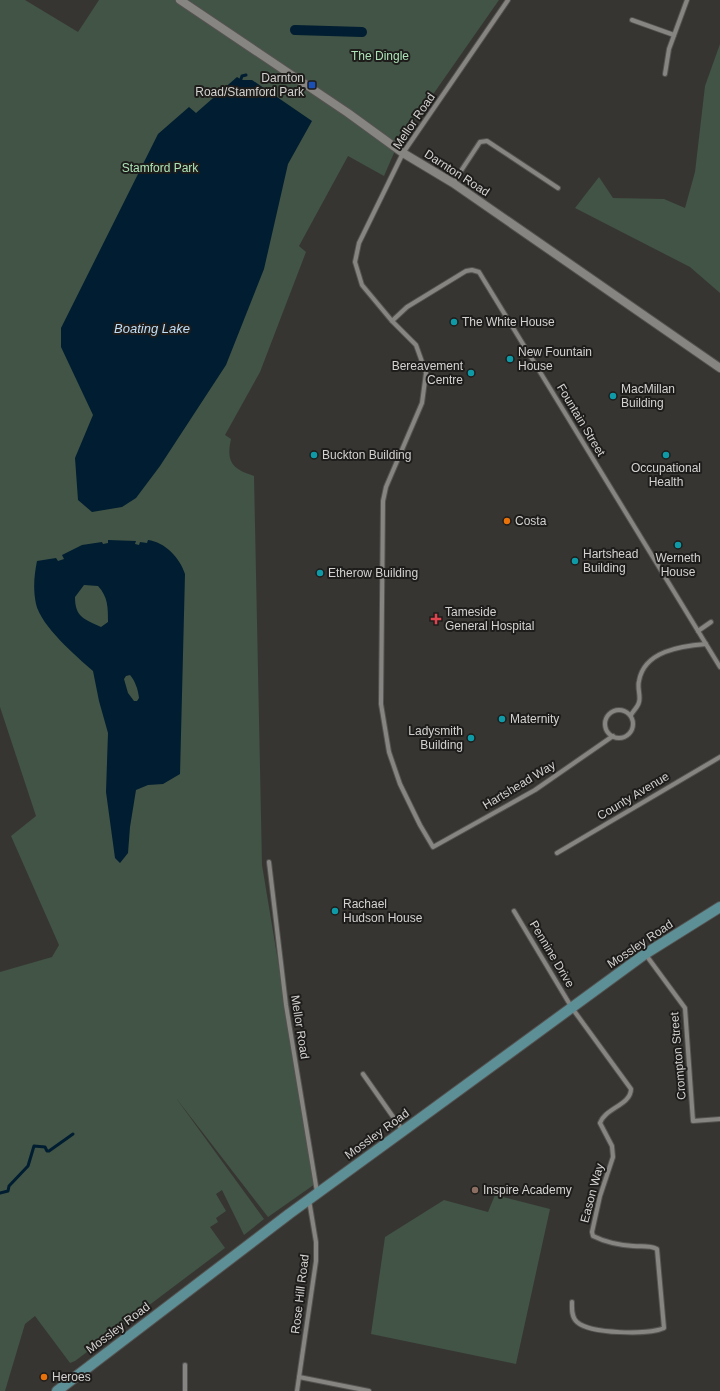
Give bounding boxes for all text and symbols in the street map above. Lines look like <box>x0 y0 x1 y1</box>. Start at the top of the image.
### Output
park label: The Dingle <box>351 49 409 63</box>
place label: Darnton Road/Stamford Park <box>195 71 305 99</box>
marker: Darnton Road/Stamford Park <box>307 80 317 90</box>
street label: Mellor Road <box>390 90 438 152</box>
street label: Darnton Road <box>422 147 492 199</box>
park label: Stamford Park <box>122 161 199 175</box>
place label: The White House <box>462 315 555 329</box>
marker: The White House <box>449 317 459 327</box>
water label: Boating Lake <box>114 321 190 336</box>
place label: New Fountain House <box>518 345 592 373</box>
marker: New Fountain House <box>505 354 515 364</box>
place label: Bereavement Centre <box>392 359 464 387</box>
marker: Bereavement Centre <box>466 368 476 378</box>
street label: Fountain Street <box>554 381 608 459</box>
place label: MacMillan Building <box>621 382 675 410</box>
marker: MacMillan Building <box>608 391 618 401</box>
place label: Buckton Building <box>322 448 411 462</box>
marker: Buckton Building <box>309 450 319 460</box>
marker: Occupational Health <box>661 450 671 460</box>
place label: Occupational Health <box>631 461 701 489</box>
place label: Costa <box>515 514 547 528</box>
marker: Costa <box>502 516 512 526</box>
marker: Werneth House <box>673 540 683 550</box>
place label: Hartshead Building <box>583 547 638 575</box>
place label: Werneth House <box>655 551 701 579</box>
marker: Hartshead Building <box>570 556 580 566</box>
place label: Etherow Building <box>328 566 418 580</box>
marker: Etherow Building <box>315 568 325 578</box>
place label: Tameside General Hospital <box>445 605 534 633</box>
marker: Tameside General Hospital <box>430 613 442 625</box>
place label: Maternity <box>510 712 559 726</box>
marker: Maternity <box>497 714 507 724</box>
place label: Ladysmith Building <box>408 724 463 752</box>
marker: Ladysmith Building <box>466 733 476 743</box>
street label: Hartshead Way <box>480 758 558 812</box>
street label: County Avenue <box>595 769 672 823</box>
place label: Rachael Hudson House <box>343 897 423 925</box>
marker: Rachael Hudson House <box>330 906 340 916</box>
street label: Mossley Road <box>605 917 675 971</box>
street label: Pennine Drive <box>527 918 578 990</box>
street label: Mellor Road <box>288 994 312 1060</box>
street label: Crompton Street <box>667 1011 689 1100</box>
street label: Mossley Road <box>342 1106 412 1162</box>
street label: Eason Way <box>577 1162 607 1224</box>
place label: Inspire Academy <box>483 1183 572 1197</box>
marker: Inspire Academy <box>470 1185 480 1195</box>
street label: Rose Hill Road <box>288 1253 312 1335</box>
street label: Mossley Road <box>83 1300 153 1356</box>
place label: Heroes <box>52 1370 91 1384</box>
marker: Heroes <box>39 1372 49 1382</box>

